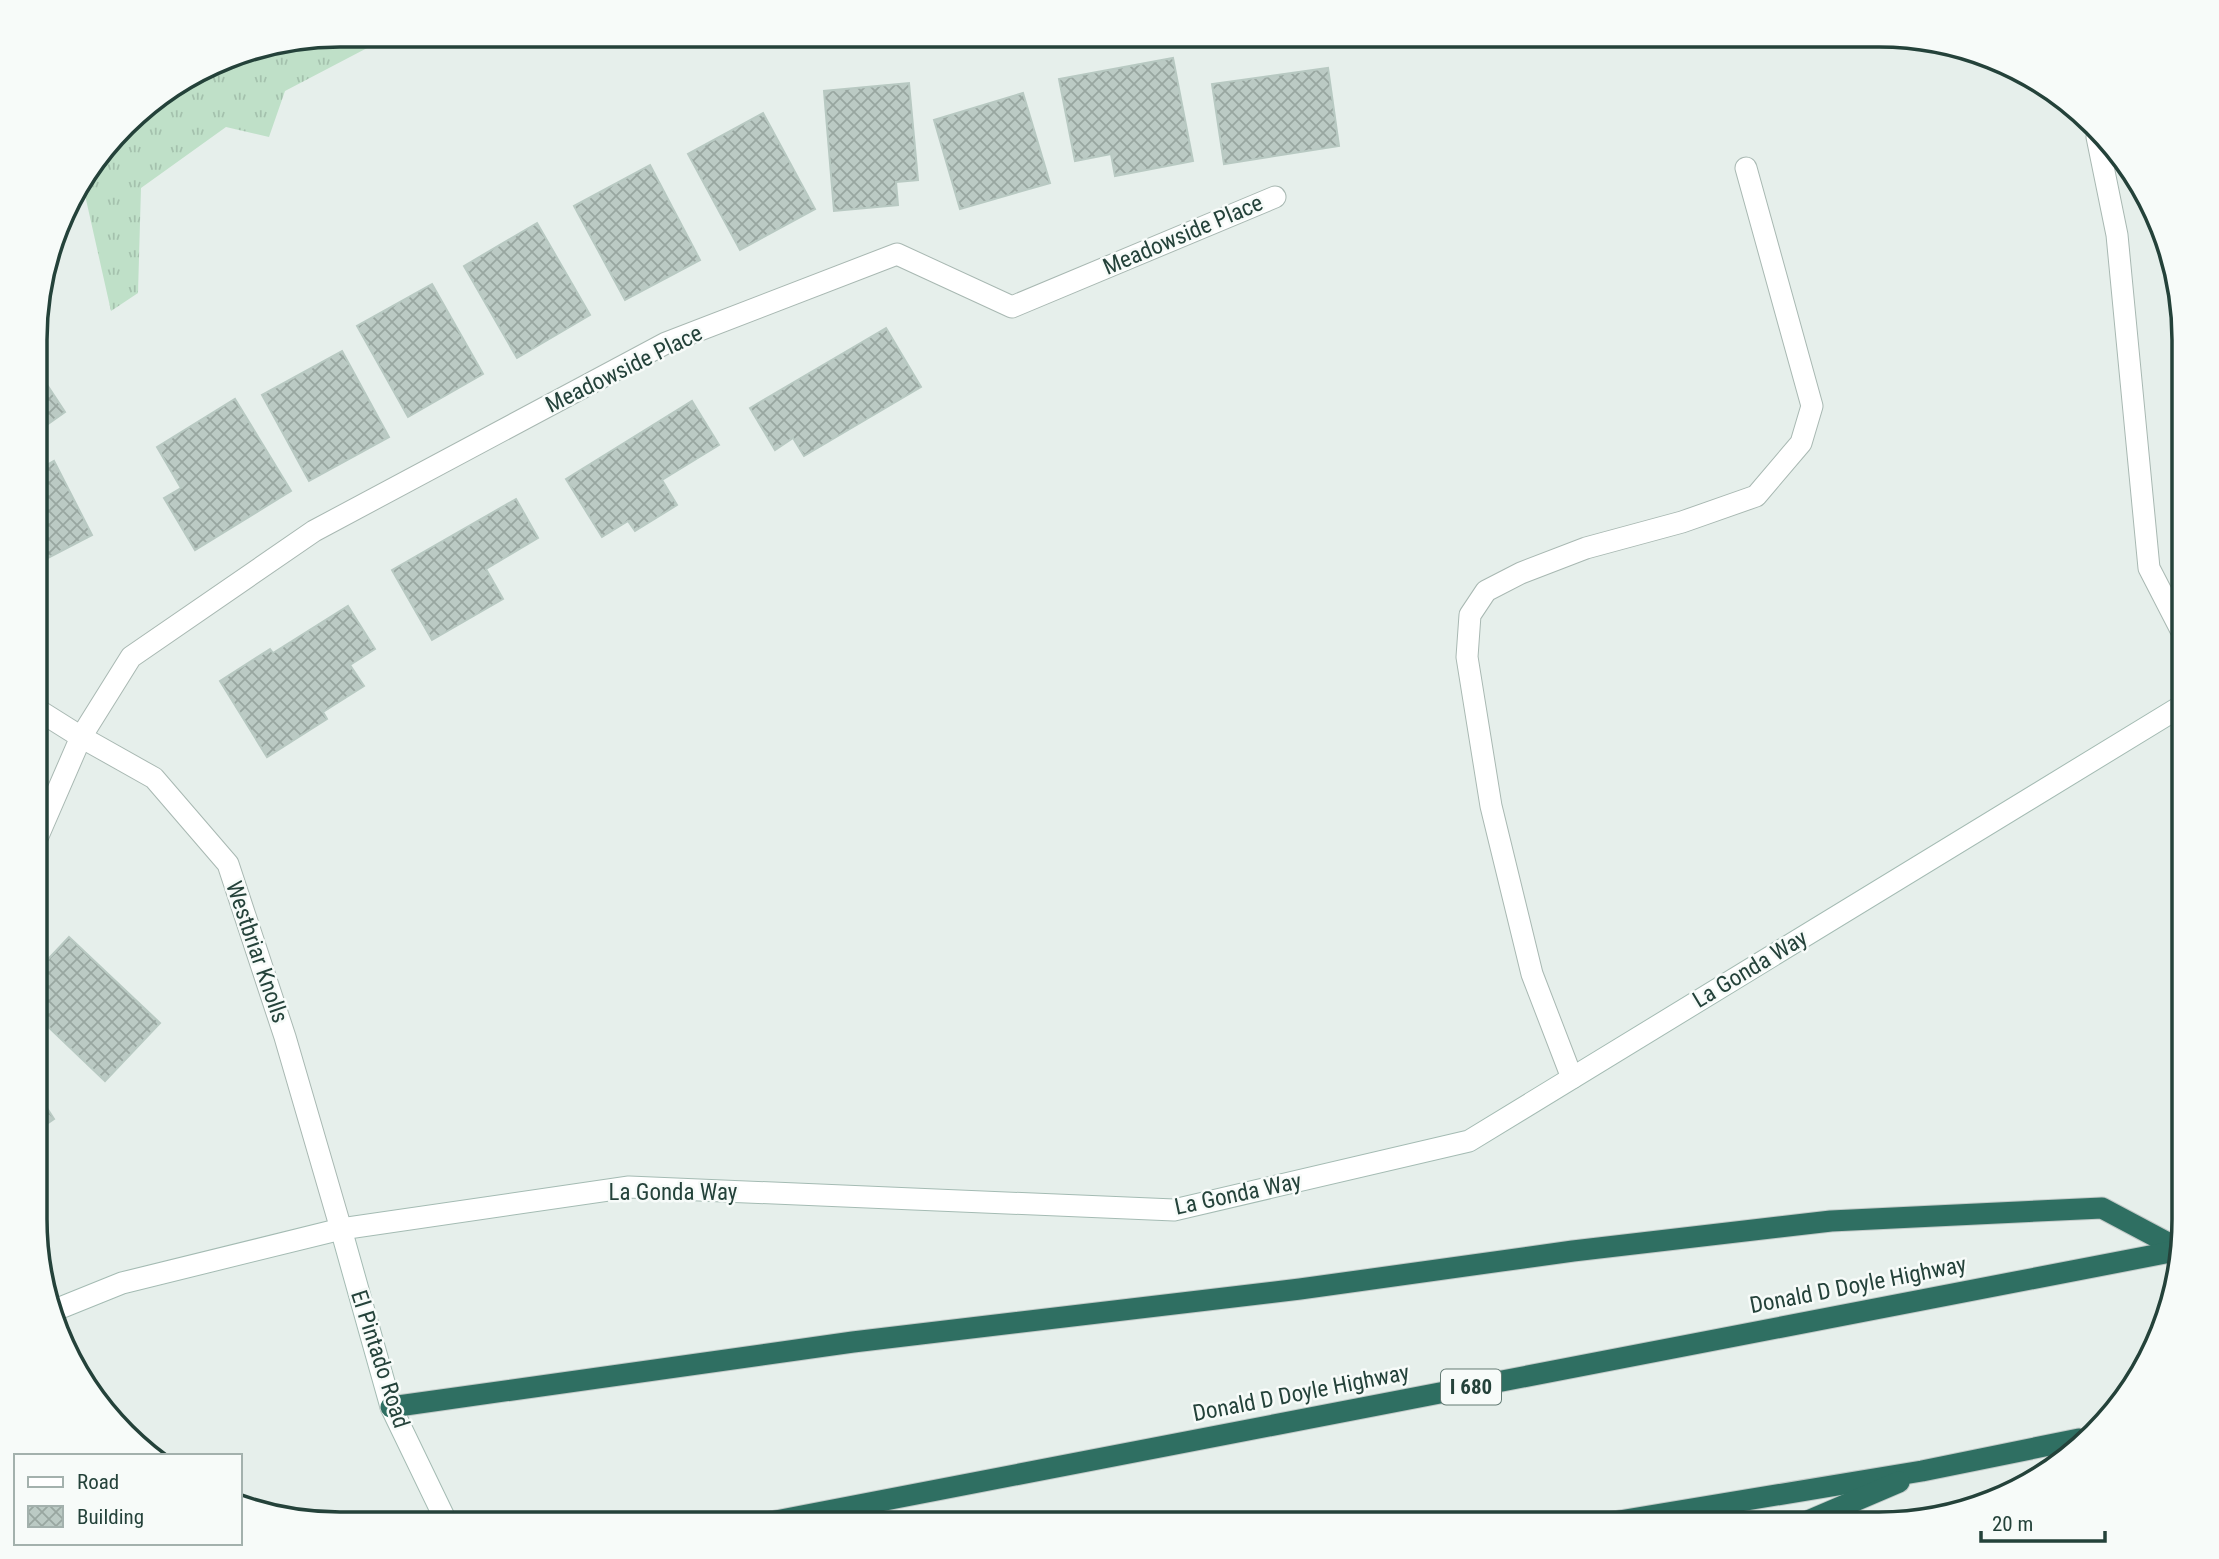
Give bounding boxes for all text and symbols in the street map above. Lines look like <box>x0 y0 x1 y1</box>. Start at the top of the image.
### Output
street label: Meadowside Place <box>1099 189 1267 281</box>
street label: Meadowside Place <box>541 319 707 419</box>
street label: Westbriar Knolls <box>220 878 294 1026</box>
street label: La Gonda Way <box>1688 924 1813 1014</box>
street label: La Gonda Way <box>1172 1167 1304 1221</box>
street label: La Gonda Way <box>609 1179 738 1206</box>
street label: Donald D Doyle Highway <box>1747 1251 1969 1319</box>
street label: El Pintado Road <box>345 1287 415 1431</box>
street label: Donald D Doyle Highway <box>1190 1359 1412 1427</box>
road number: I 680 <box>1441 1370 1501 1404</box>
legend <box>14 1454 242 1545</box>
text: Road <box>77 1470 119 1494</box>
scale bar <box>1981 1500 2105 1544</box>
text: Building <box>77 1505 144 1529</box>
text: 20 m <box>1992 1512 2033 1536</box>

